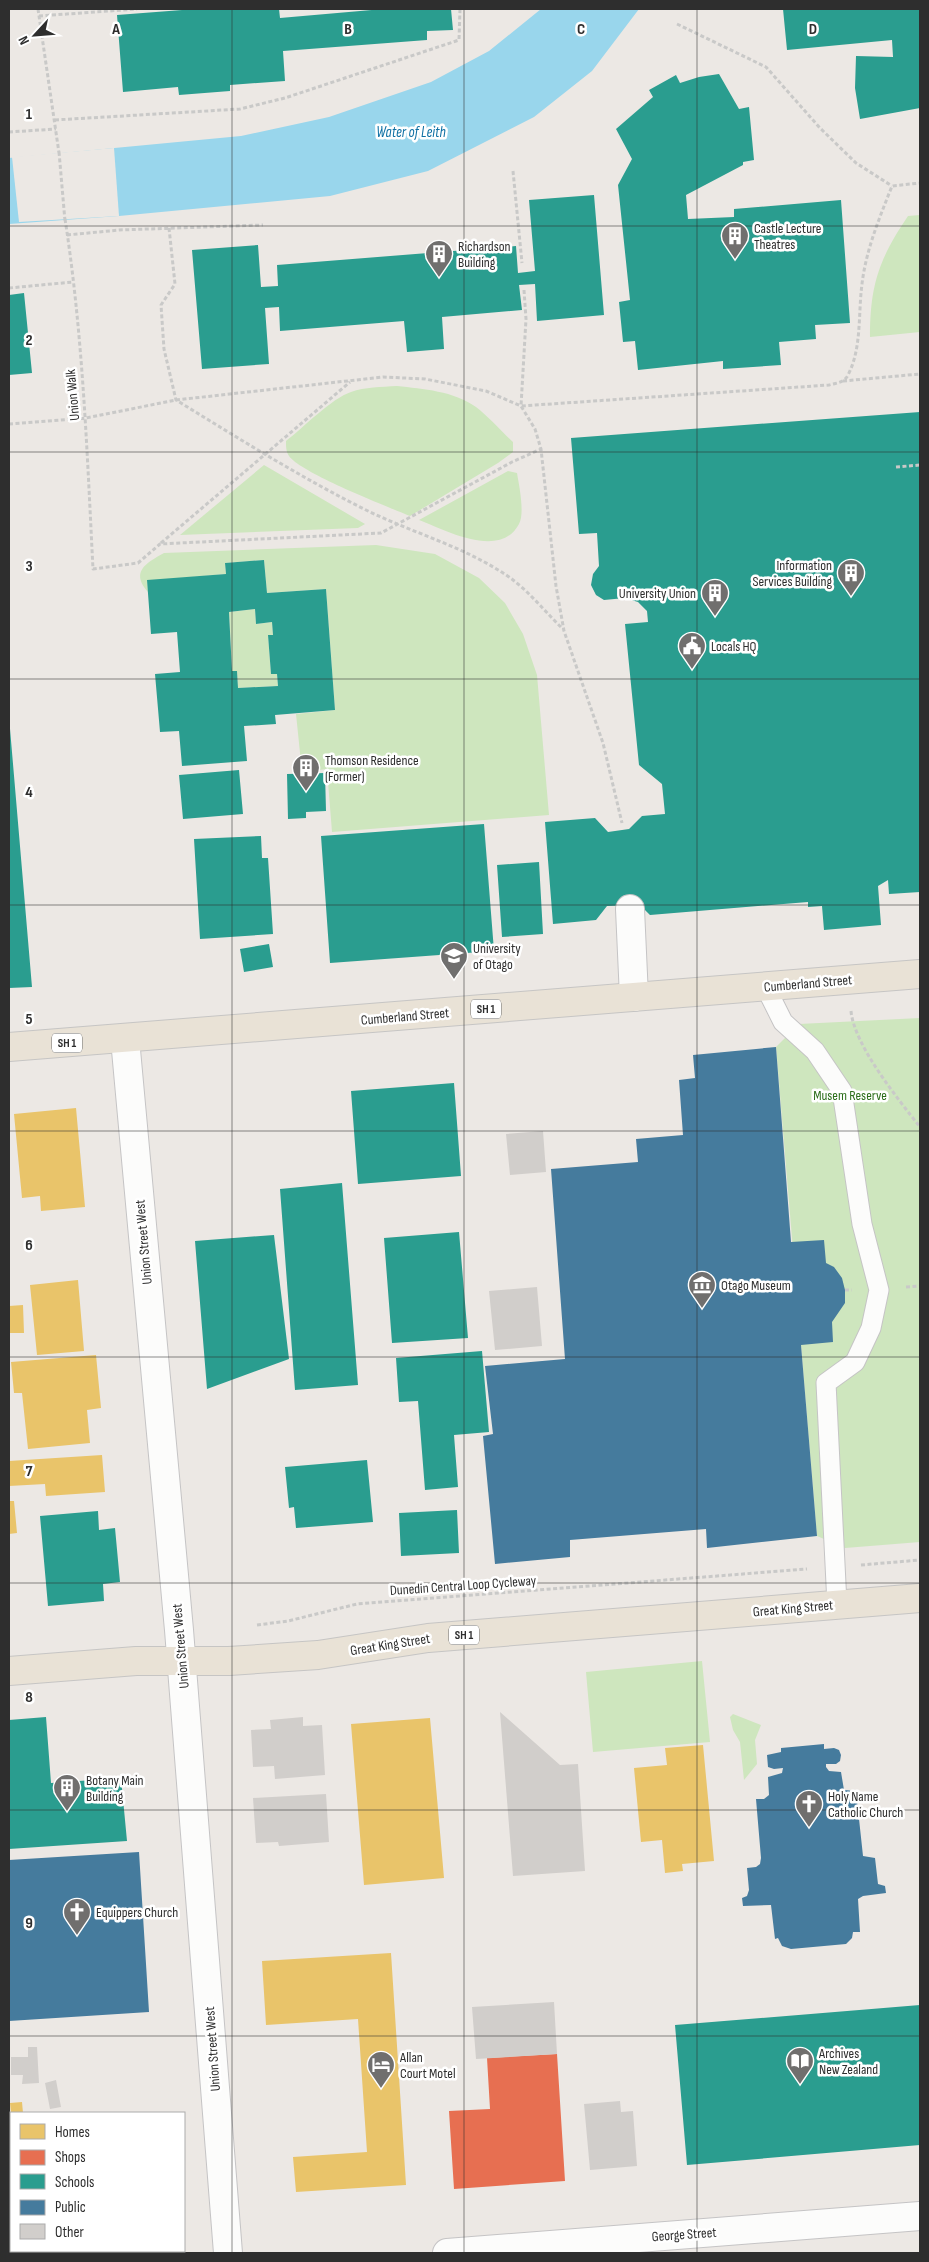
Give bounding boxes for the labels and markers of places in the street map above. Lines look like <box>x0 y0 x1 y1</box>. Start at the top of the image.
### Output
place label: Castle Lecture Theatres <box>754 220 821 253</box>
building icon: Castle Lecture Theatres <box>720 221 750 260</box>
place label: Richardson Building <box>458 238 511 271</box>
building icon: Richardson Building <box>424 239 454 278</box>
place label: Information Services Building <box>752 557 832 590</box>
building icon: Information Services Building <box>836 558 866 597</box>
building icon: University Union <box>700 578 730 617</box>
place label: University Union <box>619 585 696 602</box>
public building icon: Locals HQ <box>677 631 707 670</box>
place label: Locals HQ <box>711 638 757 655</box>
place label: Thomson Residence (Former) <box>325 752 419 785</box>
building icon: Thomson Residence (Former) <box>291 753 321 792</box>
place label: University of Otago <box>473 940 521 973</box>
school or university icon: University of Otago <box>439 941 469 980</box>
museum icon: Otago Museum <box>687 1270 717 1309</box>
place label: Otago Museum <box>721 1277 791 1294</box>
place label: Botany Main Building <box>86 1772 144 1805</box>
building icon: Botany Main Building <box>52 1773 82 1812</box>
place label: Holy Name Catholic Church <box>828 1788 903 1821</box>
church icon: Holy Name Catholic Church <box>794 1789 824 1828</box>
church icon: Equippers Church <box>62 1897 92 1936</box>
place label: Equippers Church <box>96 1904 178 1921</box>
place label: Archives New Zealand <box>818 2045 878 2078</box>
library icon: Archives New Zealand <box>785 2046 815 2085</box>
place label: Allan Court Motel <box>399 2049 456 2082</box>
hotel icon: Allan Court Motel <box>366 2050 396 2089</box>

